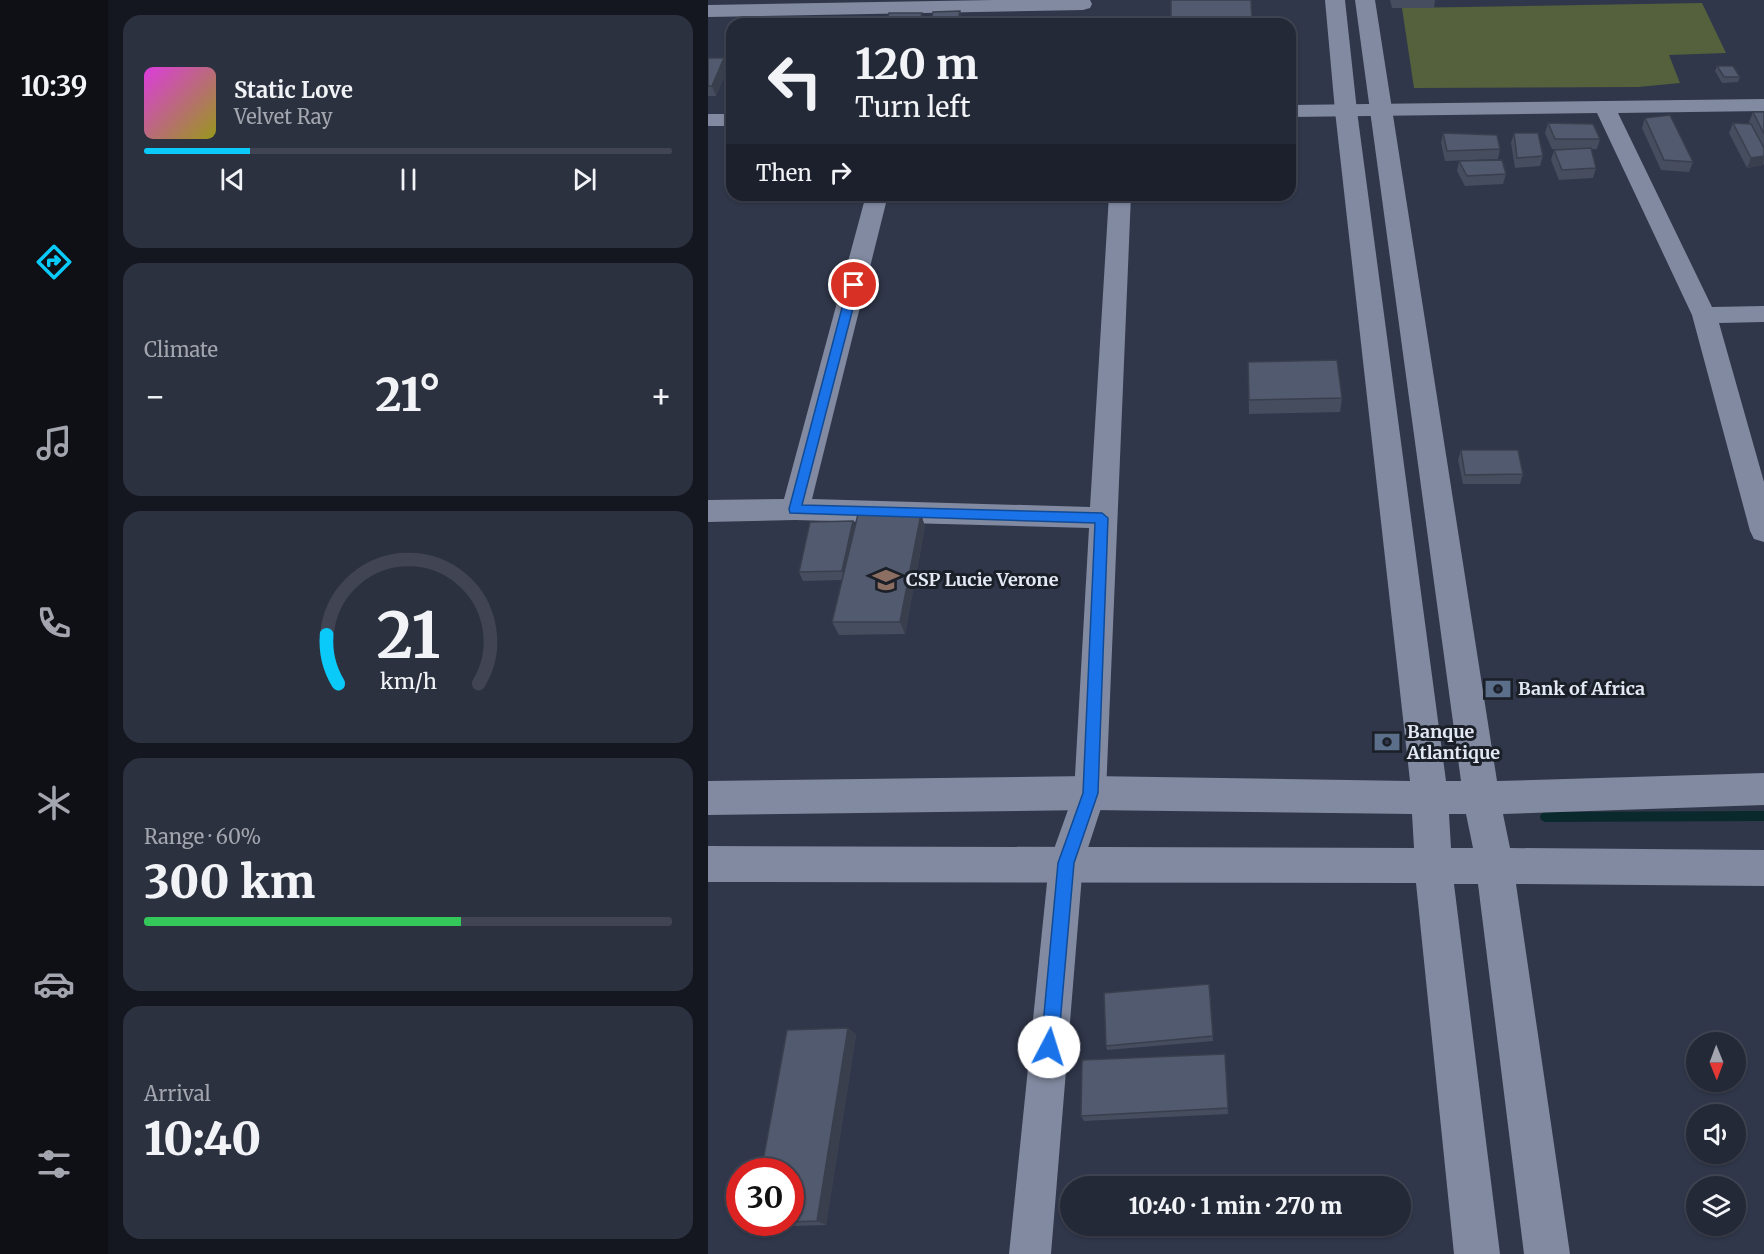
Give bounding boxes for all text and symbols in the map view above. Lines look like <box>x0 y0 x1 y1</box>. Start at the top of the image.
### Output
text: 120 m <box>855 38 978 90</box>
icon: left <box>756 42 834 120</box>
text: 10:39 <box>21 69 87 103</box>
text: Static Love <box>234 76 353 104</box>
text: Turn left <box>855 90 970 124</box>
text: Velvet Ray <box>234 104 333 129</box>
icon: right <box>824 156 857 189</box>
text: Then <box>756 159 812 187</box>
icon: previous <box>216 163 249 196</box>
icon: pause <box>392 163 425 196</box>
icon: next <box>568 163 601 196</box>
icon: directions <box>33 241 75 283</box>
pin <box>828 259 879 310</box>
icon: arrive <box>837 268 870 301</box>
text: Climate <box>144 337 218 362</box>
text: 21° <box>375 367 441 423</box>
text: − <box>144 376 166 417</box>
text: + <box>650 376 672 417</box>
icon: music <box>33 422 75 464</box>
school or university icon: CSP Lucie Verone <box>871 565 901 595</box>
place label: CSP Lucie Verone <box>906 568 1059 591</box>
text: 21 <box>376 597 440 675</box>
icon: phone <box>33 602 75 644</box>
text: km/h <box>380 668 436 695</box>
bank icon: Bank of Africa <box>1483 674 1513 704</box>
place label: Bank of Africa <box>1518 677 1645 700</box>
place label: Banque Atlantique <box>1406 720 1500 764</box>
bank icon: Banque Atlantique <box>1372 727 1402 757</box>
icon: climate <box>33 782 75 824</box>
text: Range · 60% <box>144 824 261 849</box>
text: 300 km <box>144 854 315 910</box>
icon: car <box>33 963 75 1005</box>
position arrow <box>1017 1015 1081 1079</box>
north arrow <box>1686 1032 1746 1092</box>
map controls <box>1686 1032 1746 1236</box>
text: Arrival <box>144 1081 211 1106</box>
button: sound <box>1686 1104 1746 1164</box>
text: 10:40 <box>144 1111 261 1167</box>
icon: filters <box>33 1143 75 1185</box>
speed limit sign: 30 <box>726 1158 804 1236</box>
button: layers <box>1686 1176 1746 1236</box>
text: 10:40 · 1 min · 270 m <box>1129 1192 1342 1220</box>

